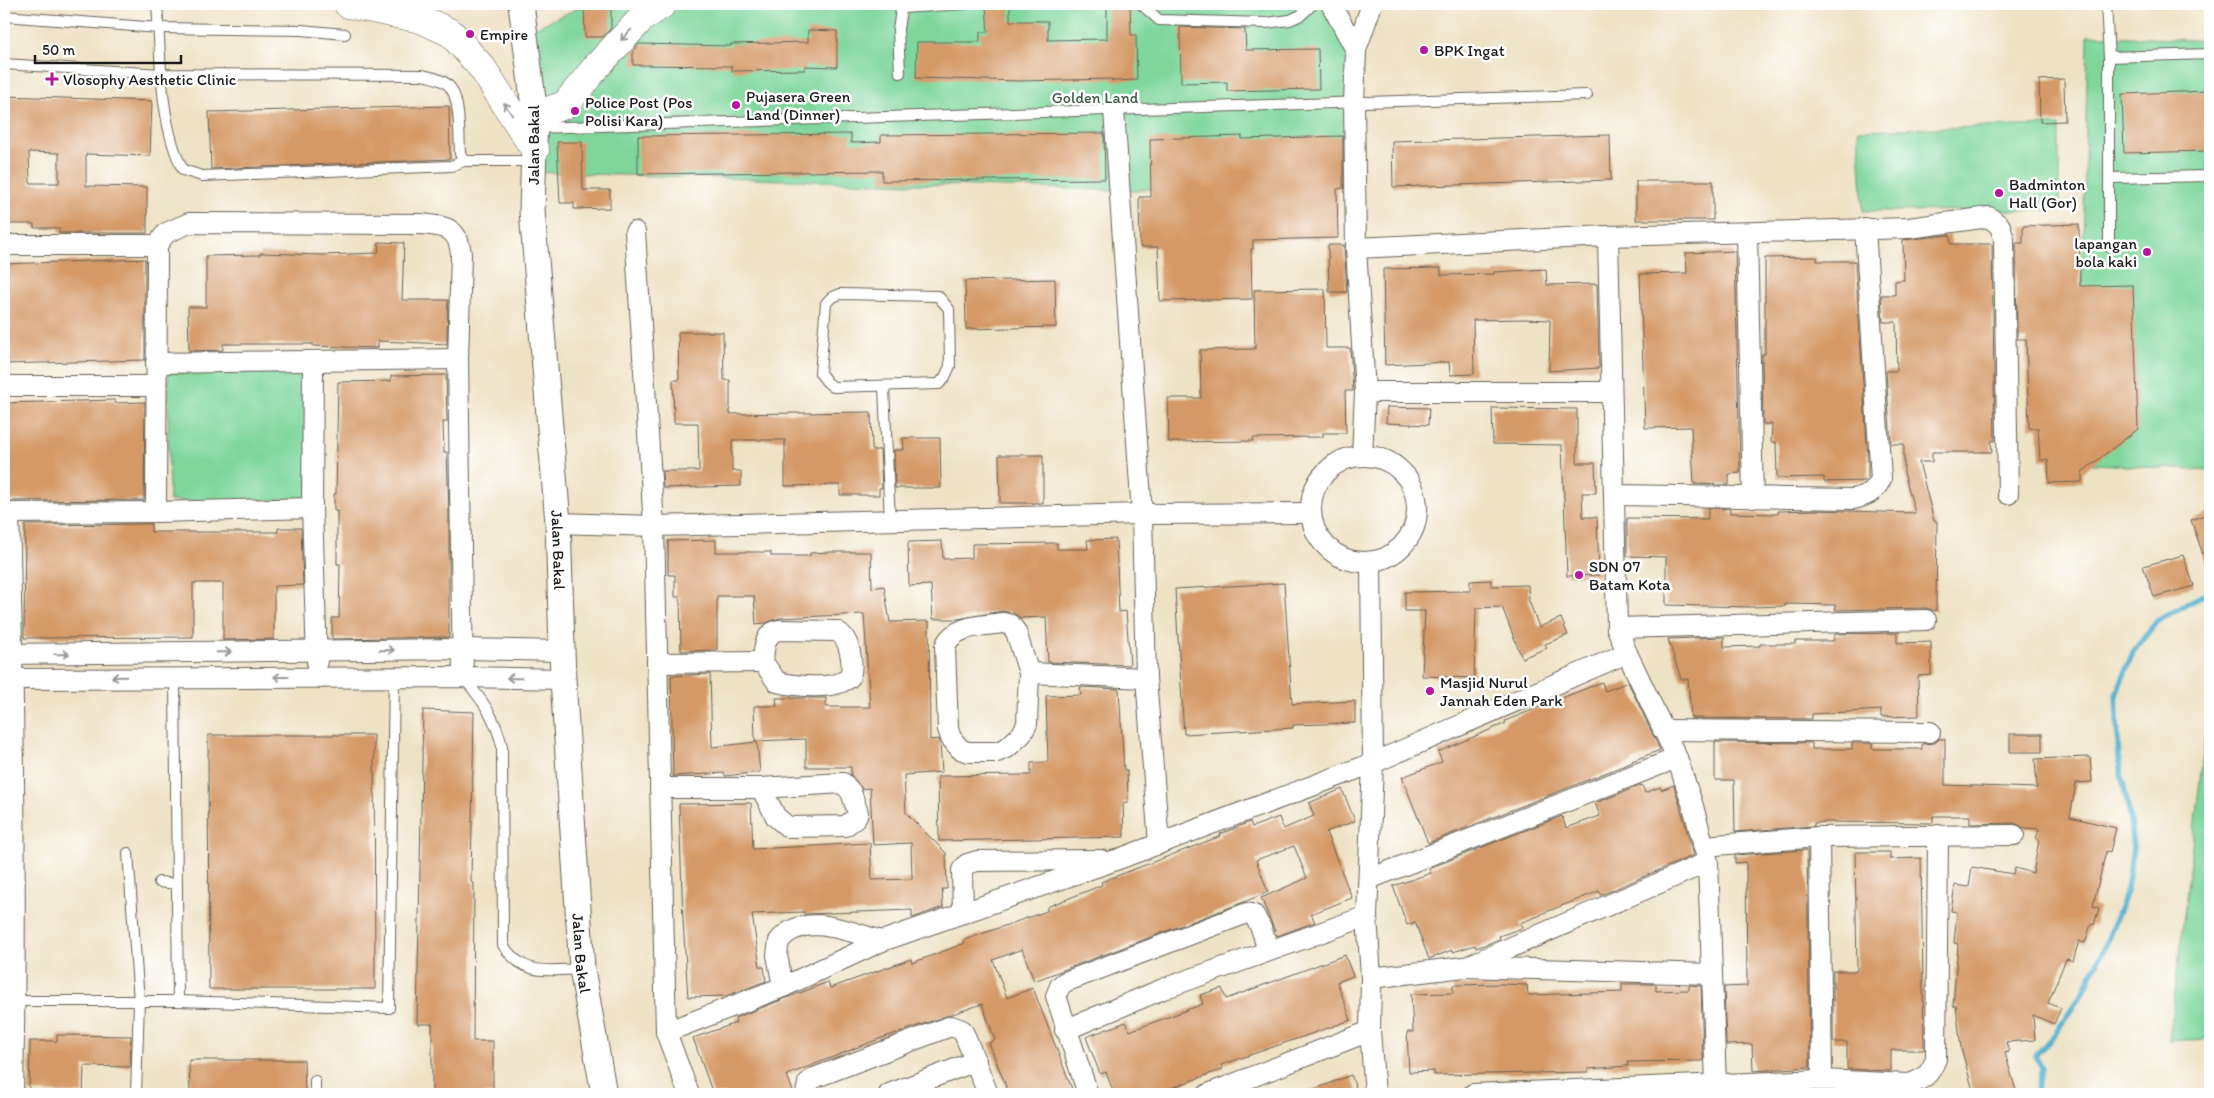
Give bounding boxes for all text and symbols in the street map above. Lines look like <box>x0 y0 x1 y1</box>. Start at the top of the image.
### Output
place label: Empire <box>480 25 528 44</box>
marker: Empire <box>464 28 476 40</box>
one-way arrow <box>620 29 632 41</box>
scale bar <box>35 32 181 64</box>
text: 50 m <box>42 41 75 59</box>
place label: BPK Ingat <box>1434 41 1505 60</box>
marker: BPK Ingat <box>1418 44 1430 56</box>
place label: Vlosophy Aesthetic Clinic <box>63 70 236 89</box>
marker: Vlosophy Aesthetic Clinic <box>45 72 59 86</box>
place label: Pujasera Green Land (Dinner) <box>746 87 851 124</box>
park label: Golden Land <box>1052 88 1139 107</box>
place label: Police Post (Pos Polisi Kara) <box>585 93 692 130</box>
marker: Pujasera Green Land (Dinner) <box>730 99 742 111</box>
one-way arrow <box>503 102 513 116</box>
street label: Jalan Bakal <box>524 105 543 185</box>
marker: Police Post (Pos Polisi Kara) <box>569 105 581 117</box>
place label: Badminton Hall (Gor) <box>2009 175 2086 212</box>
marker: Badminton Hall (Gor) <box>1993 187 2005 199</box>
place label: lapangan bola kaki <box>2074 234 2137 271</box>
marker: lapangan bola kaki <box>2141 246 2153 258</box>
street label: Jalan Bakal <box>547 509 570 591</box>
place label: SDN 07 Batam Kota <box>1589 557 1671 594</box>
marker: SDN 07 Batam Kota <box>1573 569 1585 581</box>
one-way arrow <box>378 645 394 655</box>
one-way arrow <box>216 647 232 657</box>
one-way arrow <box>53 649 69 659</box>
one-way arrow <box>111 672 128 682</box>
one-way arrow <box>274 672 290 682</box>
one-way arrow <box>506 673 522 683</box>
place label: Masjid Nurul Jannah Eden Park <box>1440 673 1563 710</box>
marker: Masjid Nurul Jannah Eden Park <box>1424 685 1436 697</box>
street label: Jalan Bakal <box>569 913 596 995</box>

